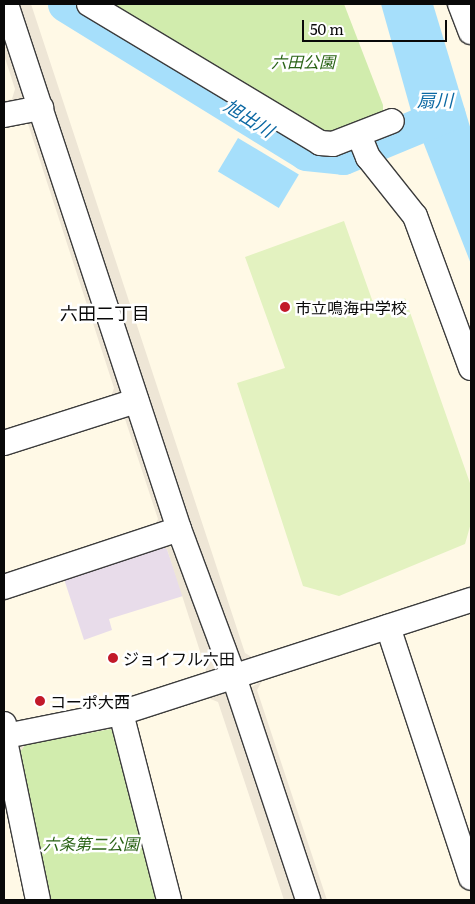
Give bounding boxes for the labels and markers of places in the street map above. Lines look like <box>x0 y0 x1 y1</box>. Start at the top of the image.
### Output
place label: 市立鳴海中学校 <box>295 297 407 317</box>
marker: 市立鳴海中学校 <box>279 301 291 313</box>
place label: ジョイフル六田 <box>123 648 235 668</box>
marker: ジョイフル六田 <box>107 652 119 664</box>
place label: コーポ大西 <box>50 691 130 711</box>
marker: コーポ大西 <box>34 695 46 707</box>

